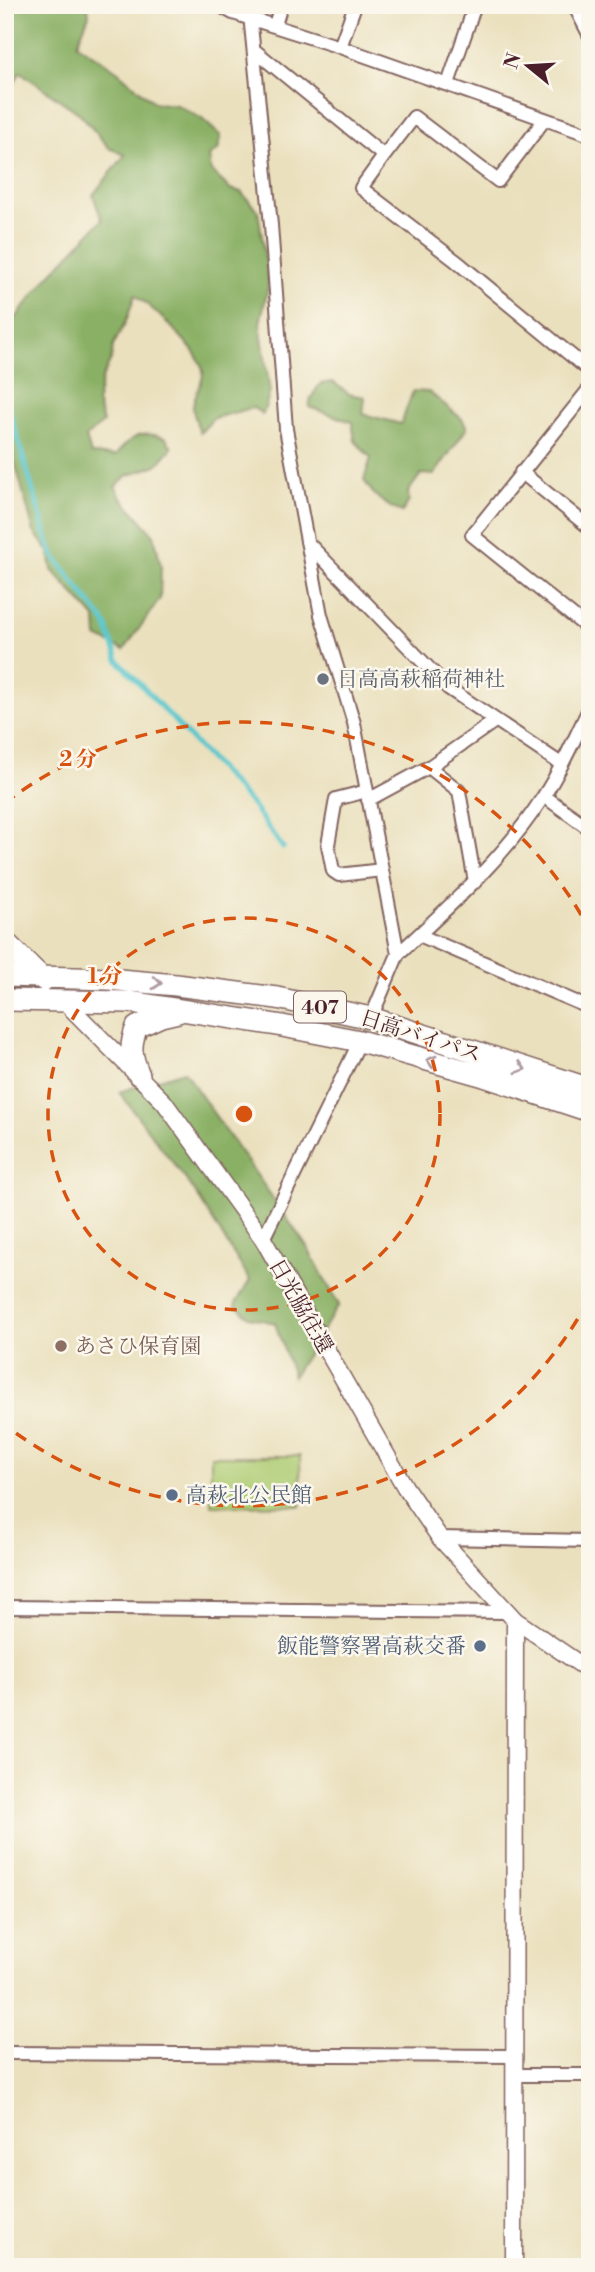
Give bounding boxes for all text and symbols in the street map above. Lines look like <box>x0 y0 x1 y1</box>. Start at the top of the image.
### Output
north arrow <box>494 32 564 102</box>
text: N <box>499 50 527 72</box>
place label: 日高高萩稲荷神社 <box>337 667 505 693</box>
marker: 日高高萩稲荷神社 <box>315 671 331 687</box>
text: 2 分 <box>59 747 97 773</box>
text: 1 分 <box>88 964 122 990</box>
one-way arrow <box>152 975 163 990</box>
road number: 407 <box>294 992 346 1023</box>
street label: 日高バイパス <box>357 1005 484 1069</box>
one-way arrow <box>425 1055 437 1069</box>
one-way arrow <box>515 1059 527 1074</box>
centre of rings <box>232 1102 256 1126</box>
street label: 日光脇往還 <box>263 1255 338 1358</box>
place label: あさひ保育園 <box>75 1334 201 1360</box>
marker: あさひ保育園 <box>53 1338 69 1354</box>
place label: 高萩北公民館 <box>186 1483 312 1509</box>
marker: 高萩北公民館 <box>164 1487 180 1503</box>
place label: 飯能警察署高萩交番 <box>277 1634 466 1660</box>
marker: 飯能警察署高萩交番 <box>472 1638 488 1654</box>

